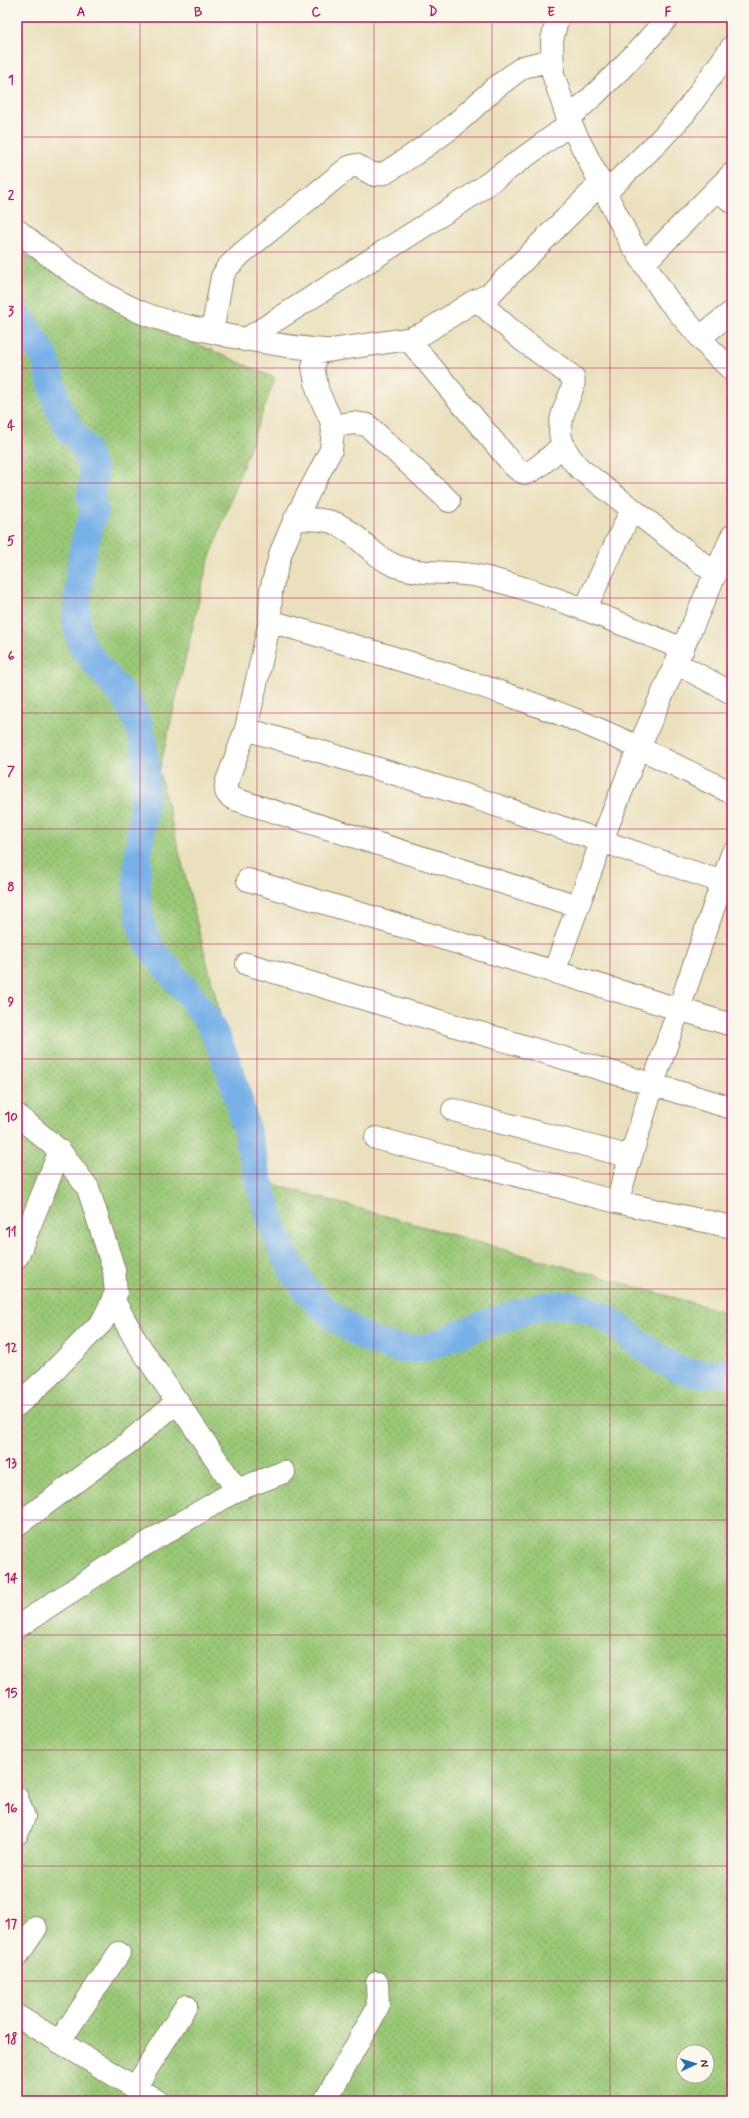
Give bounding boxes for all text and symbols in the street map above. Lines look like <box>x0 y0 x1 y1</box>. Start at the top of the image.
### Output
text: A <box>77 4 85 21</box>
text: B <box>194 4 203 21</box>
text: C <box>311 4 321 21</box>
text: D <box>429 4 438 21</box>
text: E <box>547 4 555 21</box>
text: F <box>665 4 672 21</box>
text: 1 <box>8 72 14 89</box>
text: 2 <box>8 187 15 204</box>
text: 3 <box>8 303 14 320</box>
text: 4 <box>7 418 15 435</box>
text: 5 <box>7 533 15 550</box>
text: 6 <box>8 648 15 665</box>
text: 7 <box>7 763 15 780</box>
text: 8 <box>7 879 15 896</box>
text: 9 <box>8 994 15 1011</box>
text: 10 <box>4 1109 18 1126</box>
text: 11 <box>5 1224 17 1241</box>
text: 12 <box>5 1340 17 1357</box>
text: 13 <box>5 1455 17 1472</box>
text: 14 <box>4 1570 18 1587</box>
text: 15 <box>5 1685 17 1702</box>
text: 16 <box>4 1800 18 1817</box>
text: 17 <box>5 1916 18 1933</box>
text: 18 <box>5 2031 17 2048</box>
north arrow <box>675 2044 715 2084</box>
text: N <box>697 2059 711 2068</box>

